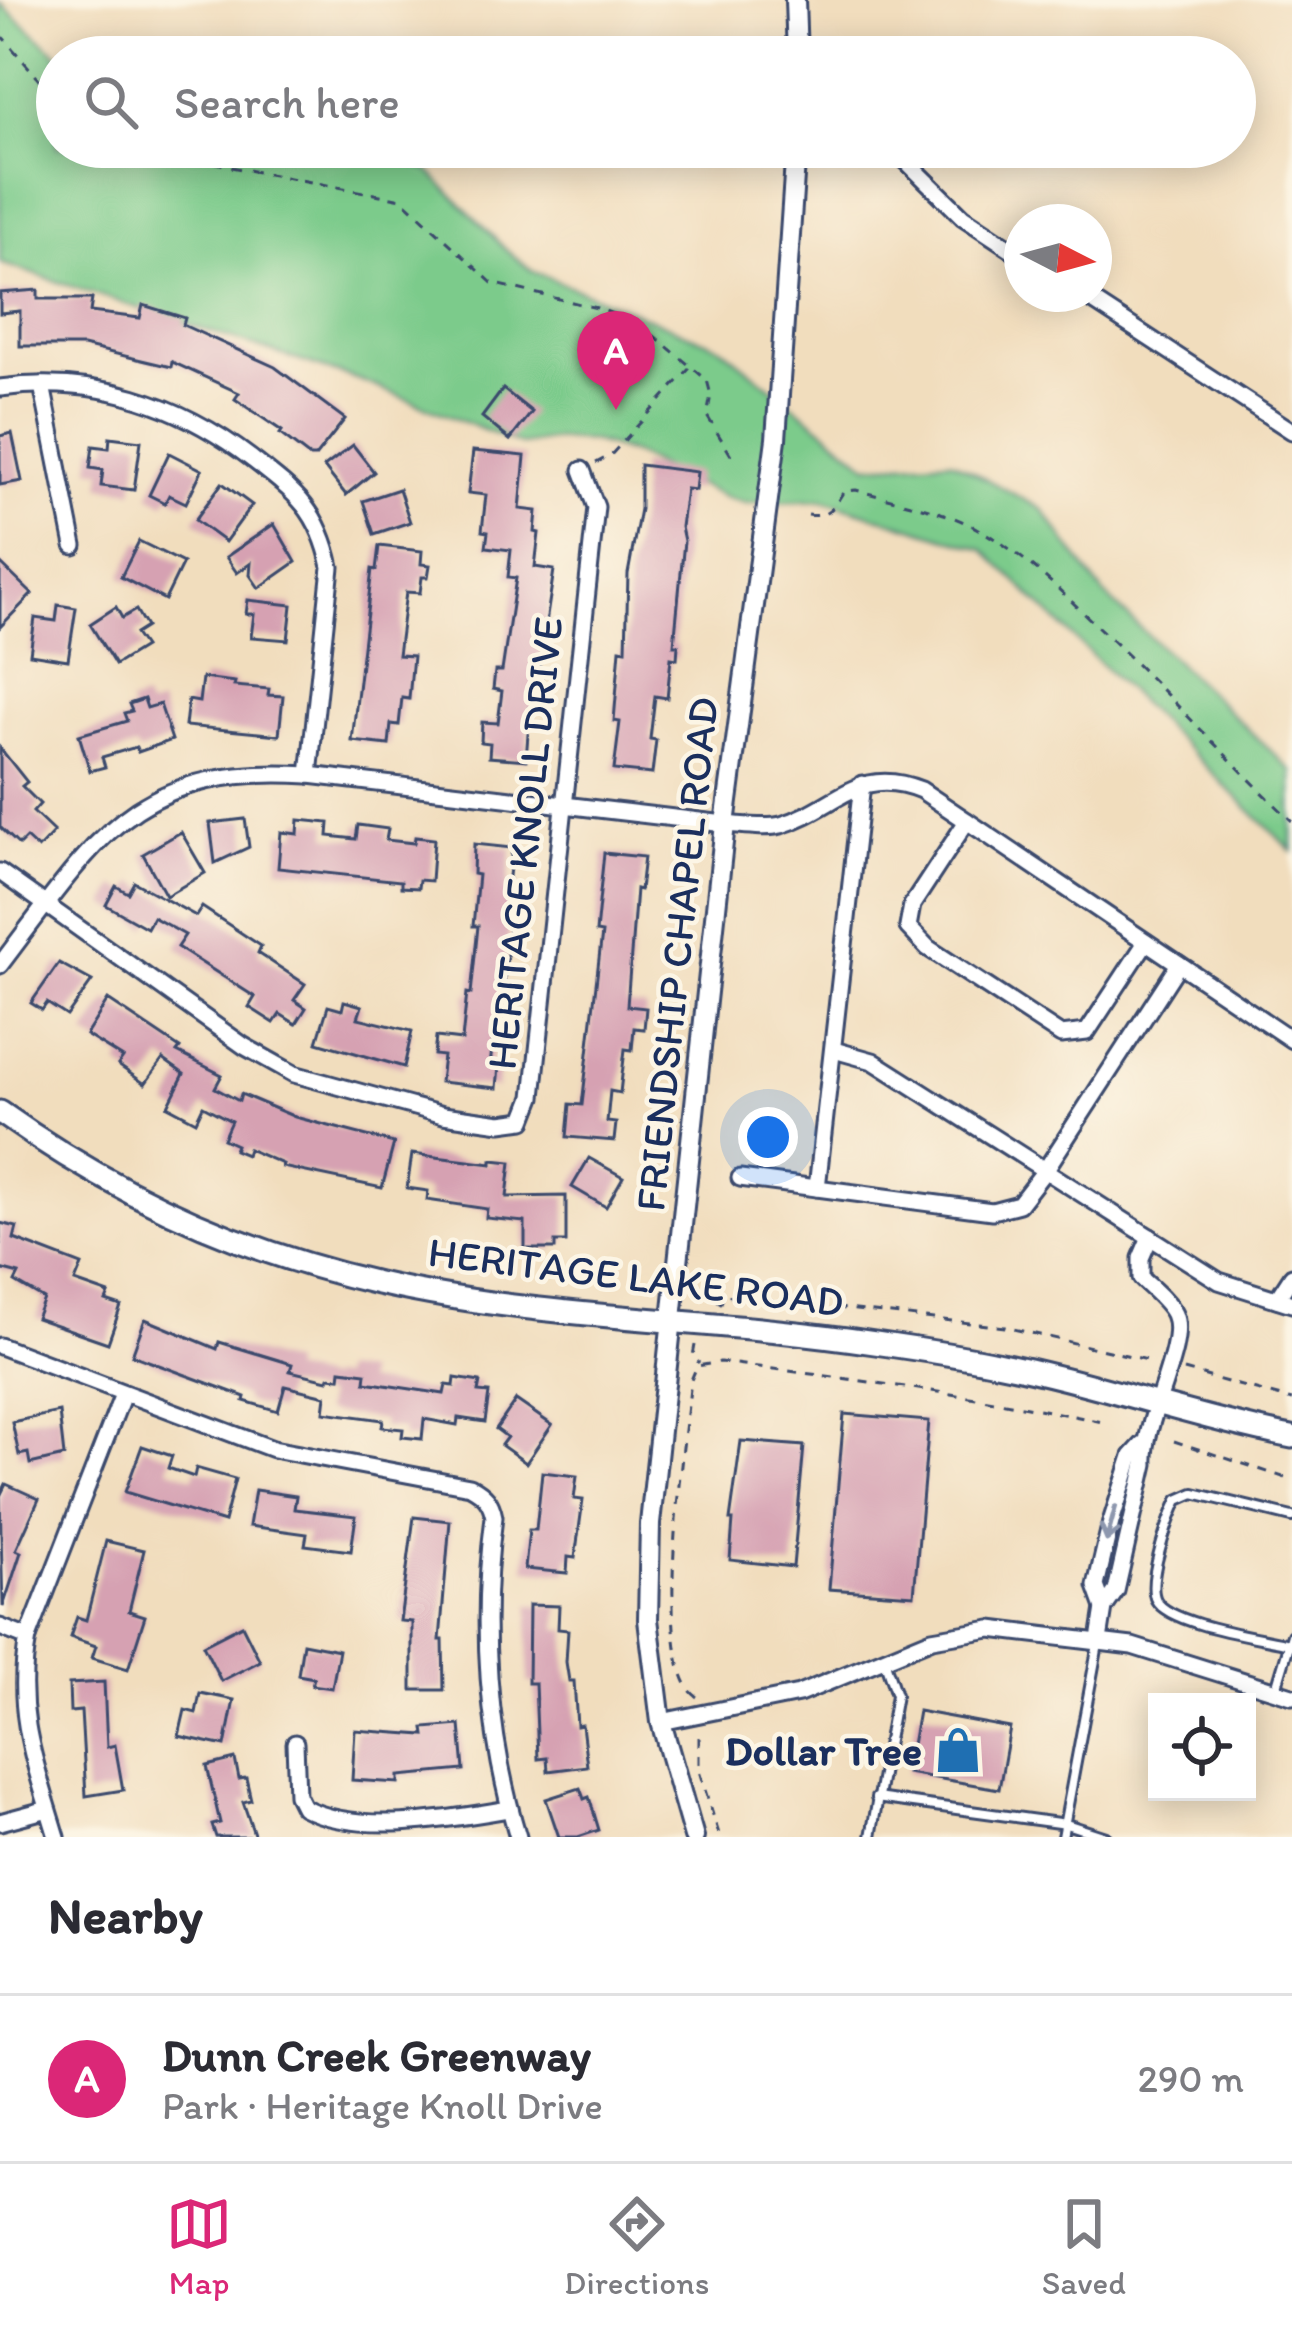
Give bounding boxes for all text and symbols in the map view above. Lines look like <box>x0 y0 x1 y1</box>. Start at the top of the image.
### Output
search box <box>36 36 1256 168</box>
icon: search <box>78 69 144 135</box>
text: Search here <box>174 75 400 129</box>
north arrow <box>1004 204 1112 312</box>
pin: A <box>577 311 655 410</box>
street label: HERITAGE KNOLL DRIVE <box>475 614 574 1072</box>
street label: FRIENDSHIP CHAPEL ROAD <box>624 694 729 1214</box>
your location <box>738 1107 798 1167</box>
street label: HERITAGE LAKE ROAD <box>425 1226 847 1327</box>
one-way arrow <box>1099 1504 1121 1542</box>
map controls <box>1148 1693 1256 1801</box>
button: locate <box>1148 1693 1256 1801</box>
place label: Dollar Tree <box>725 1725 922 1776</box>
shop icon: Dollar Tree <box>933 1725 983 1775</box>
text: Nearby <box>48 1885 203 1946</box>
text: Dunn Creek Greenway <box>162 2028 591 2082</box>
text: A <box>75 2055 99 2102</box>
text: 290 m <box>1137 2055 1244 2102</box>
text: Park · Heritage Knoll Drive <box>162 2082 603 2129</box>
tab: Map <box>166 2191 232 2302</box>
tab: Directions <box>564 2191 709 2302</box>
tab: Saved <box>1042 2191 1126 2302</box>

